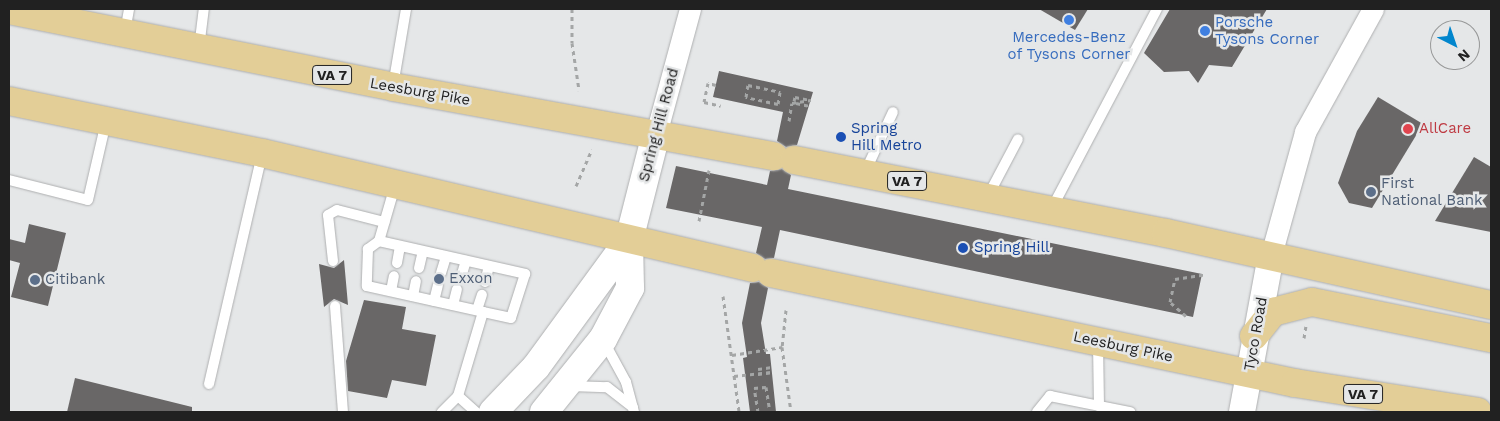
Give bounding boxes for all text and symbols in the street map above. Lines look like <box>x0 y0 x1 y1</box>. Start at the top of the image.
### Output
place label: Porsche Tysons Corner <box>1215 13 1319 48</box>
marker: Mercedes-Benz of Tysons Corner <box>1063 14 1075 26</box>
north arrow <box>1430 20 1480 70</box>
marker: Porsche Tysons Corner <box>1199 25 1211 37</box>
place label: Mercedes-Benz of Tysons Corner <box>1007 28 1131 63</box>
text: N <box>1455 46 1473 65</box>
road number: VA 7 <box>311 64 353 86</box>
street label: Spring Hill Road <box>635 66 683 184</box>
street label: Leesburg Pike <box>368 74 472 110</box>
place label: Spring Hill Metro <box>851 119 923 154</box>
place label: AllCare <box>1419 120 1471 138</box>
marker: AllCare <box>1401 122 1415 136</box>
marker: Spring Hill Metro <box>835 131 847 143</box>
road number: VA 7 <box>886 170 928 192</box>
place label: First National Bank <box>1381 174 1483 209</box>
marker: First National Bank <box>1365 186 1377 198</box>
place label: Spring Hill <box>974 239 1050 257</box>
marker: Spring Hill <box>956 241 970 255</box>
place label: Exxon <box>449 270 493 288</box>
place label: Citibank <box>45 271 105 289</box>
marker: Exxon <box>433 273 445 285</box>
marker: Citibank <box>29 274 41 286</box>
street label: Tyco Road <box>1241 296 1271 372</box>
street label: Leesburg Pike <box>1071 328 1175 366</box>
road number: VA 7 <box>1342 382 1384 406</box>

